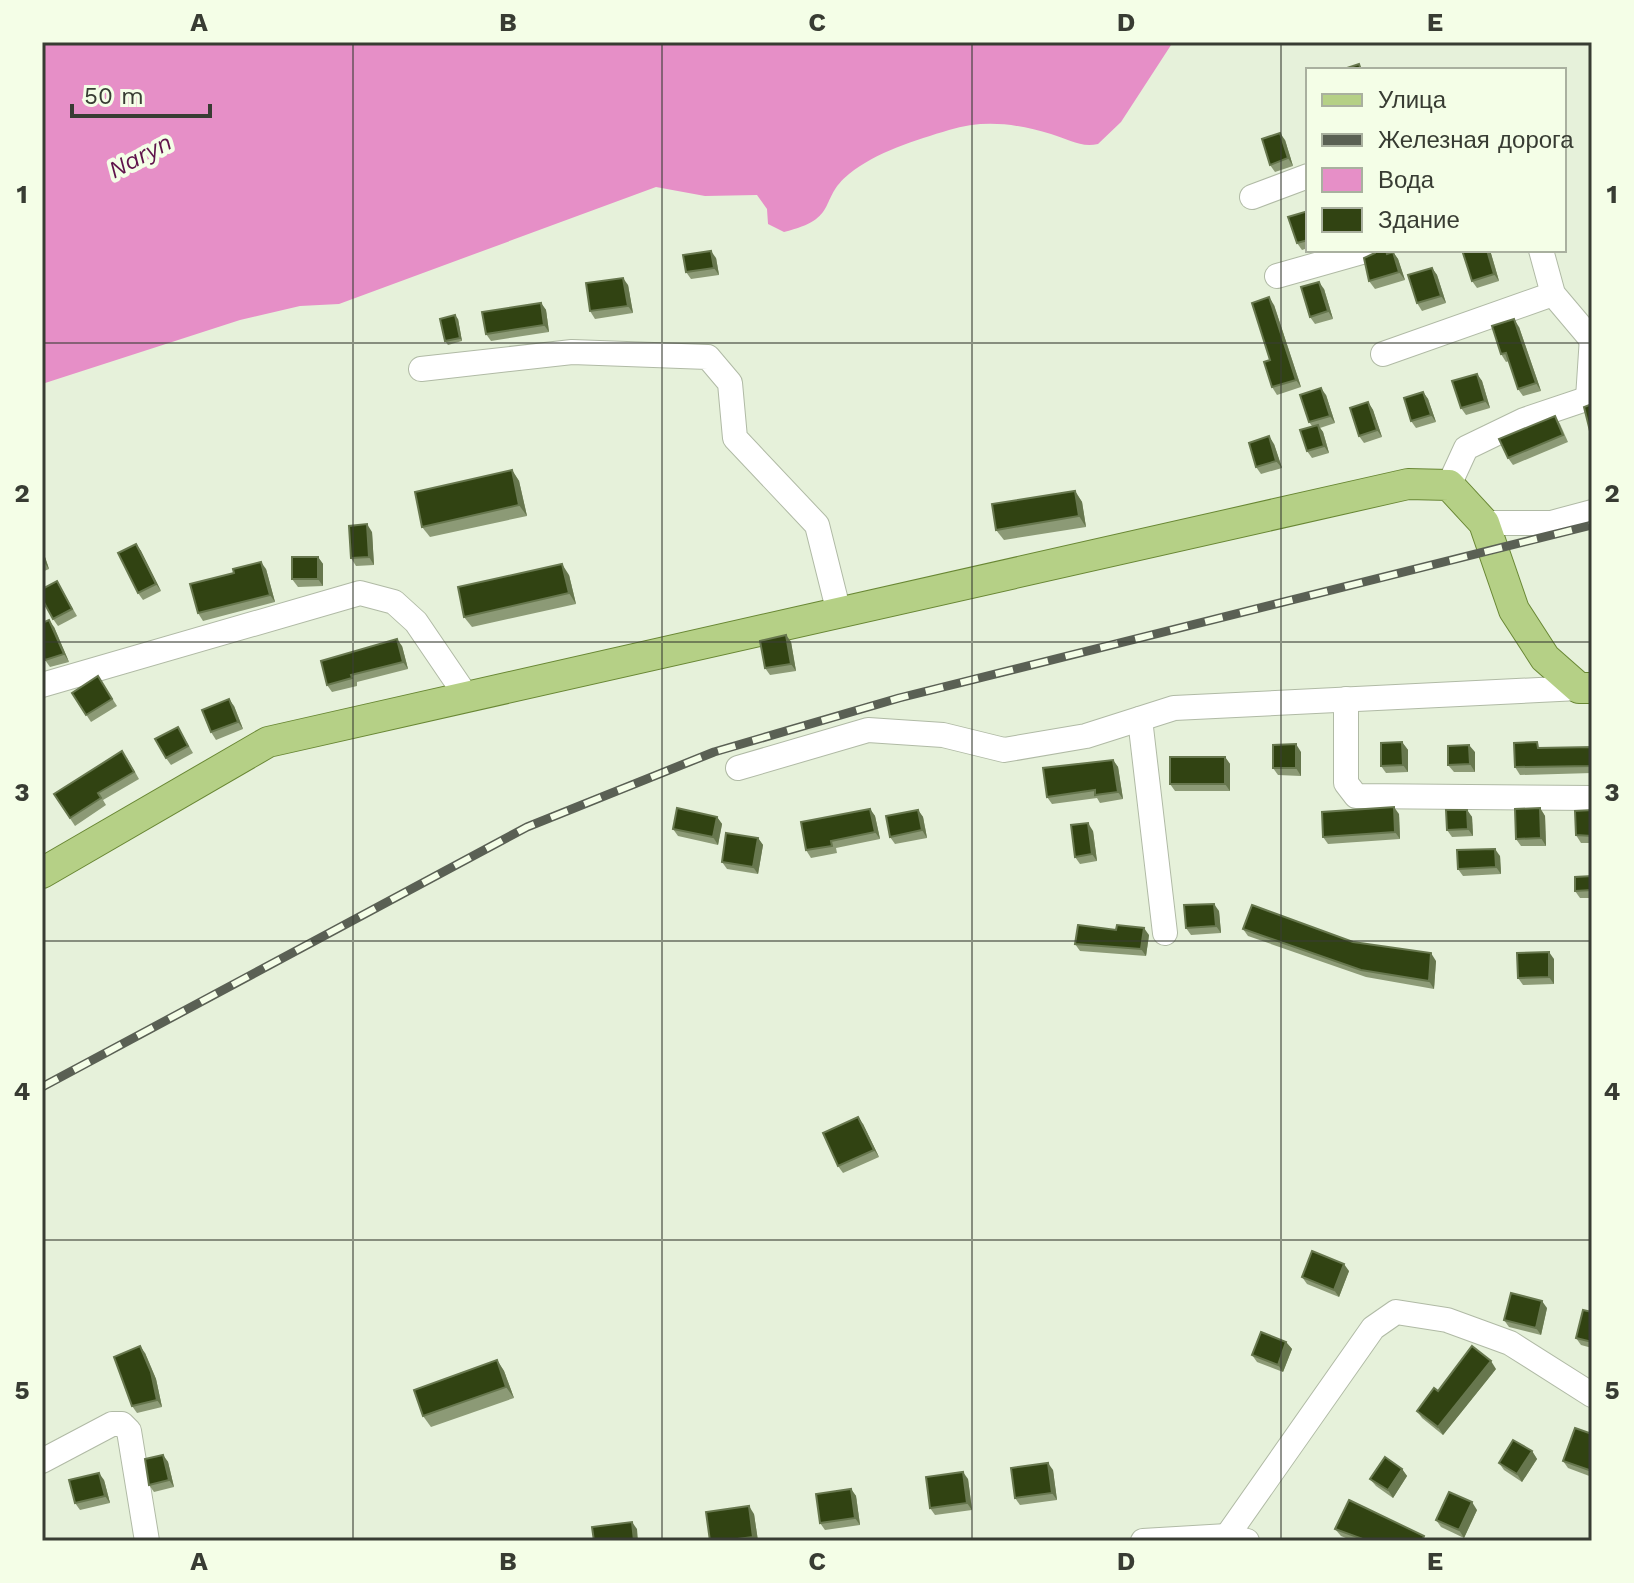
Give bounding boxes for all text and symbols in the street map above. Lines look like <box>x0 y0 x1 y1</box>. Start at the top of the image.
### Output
text: A <box>190 7 208 37</box>
text: B <box>499 7 517 37</box>
text: C <box>808 7 826 37</box>
text: D <box>1117 7 1135 37</box>
text: E <box>1427 7 1443 37</box>
scale bar <box>72 68 210 118</box>
legend <box>1306 68 1566 252</box>
text: 50 m <box>84 82 144 110</box>
text: Улица <box>1378 86 1447 114</box>
text: Железная дорога <box>1378 126 1574 154</box>
water label: Naryn <box>104 128 176 184</box>
text: Вода <box>1378 166 1435 194</box>
text: 1 <box>16 179 28 209</box>
text: 1 <box>1606 179 1618 209</box>
text: Здание <box>1378 206 1460 234</box>
text: 2 <box>14 478 30 508</box>
text: 2 <box>1604 478 1620 508</box>
text: 3 <box>14 777 30 807</box>
text: 3 <box>1604 777 1620 807</box>
text: 4 <box>14 1076 31 1106</box>
text: 4 <box>1604 1076 1621 1106</box>
text: 5 <box>14 1375 30 1405</box>
text: 5 <box>1604 1375 1620 1405</box>
text: A <box>190 1546 208 1576</box>
text: B <box>499 1546 517 1576</box>
text: C <box>808 1546 826 1576</box>
text: D <box>1117 1546 1135 1576</box>
text: E <box>1427 1546 1443 1576</box>

